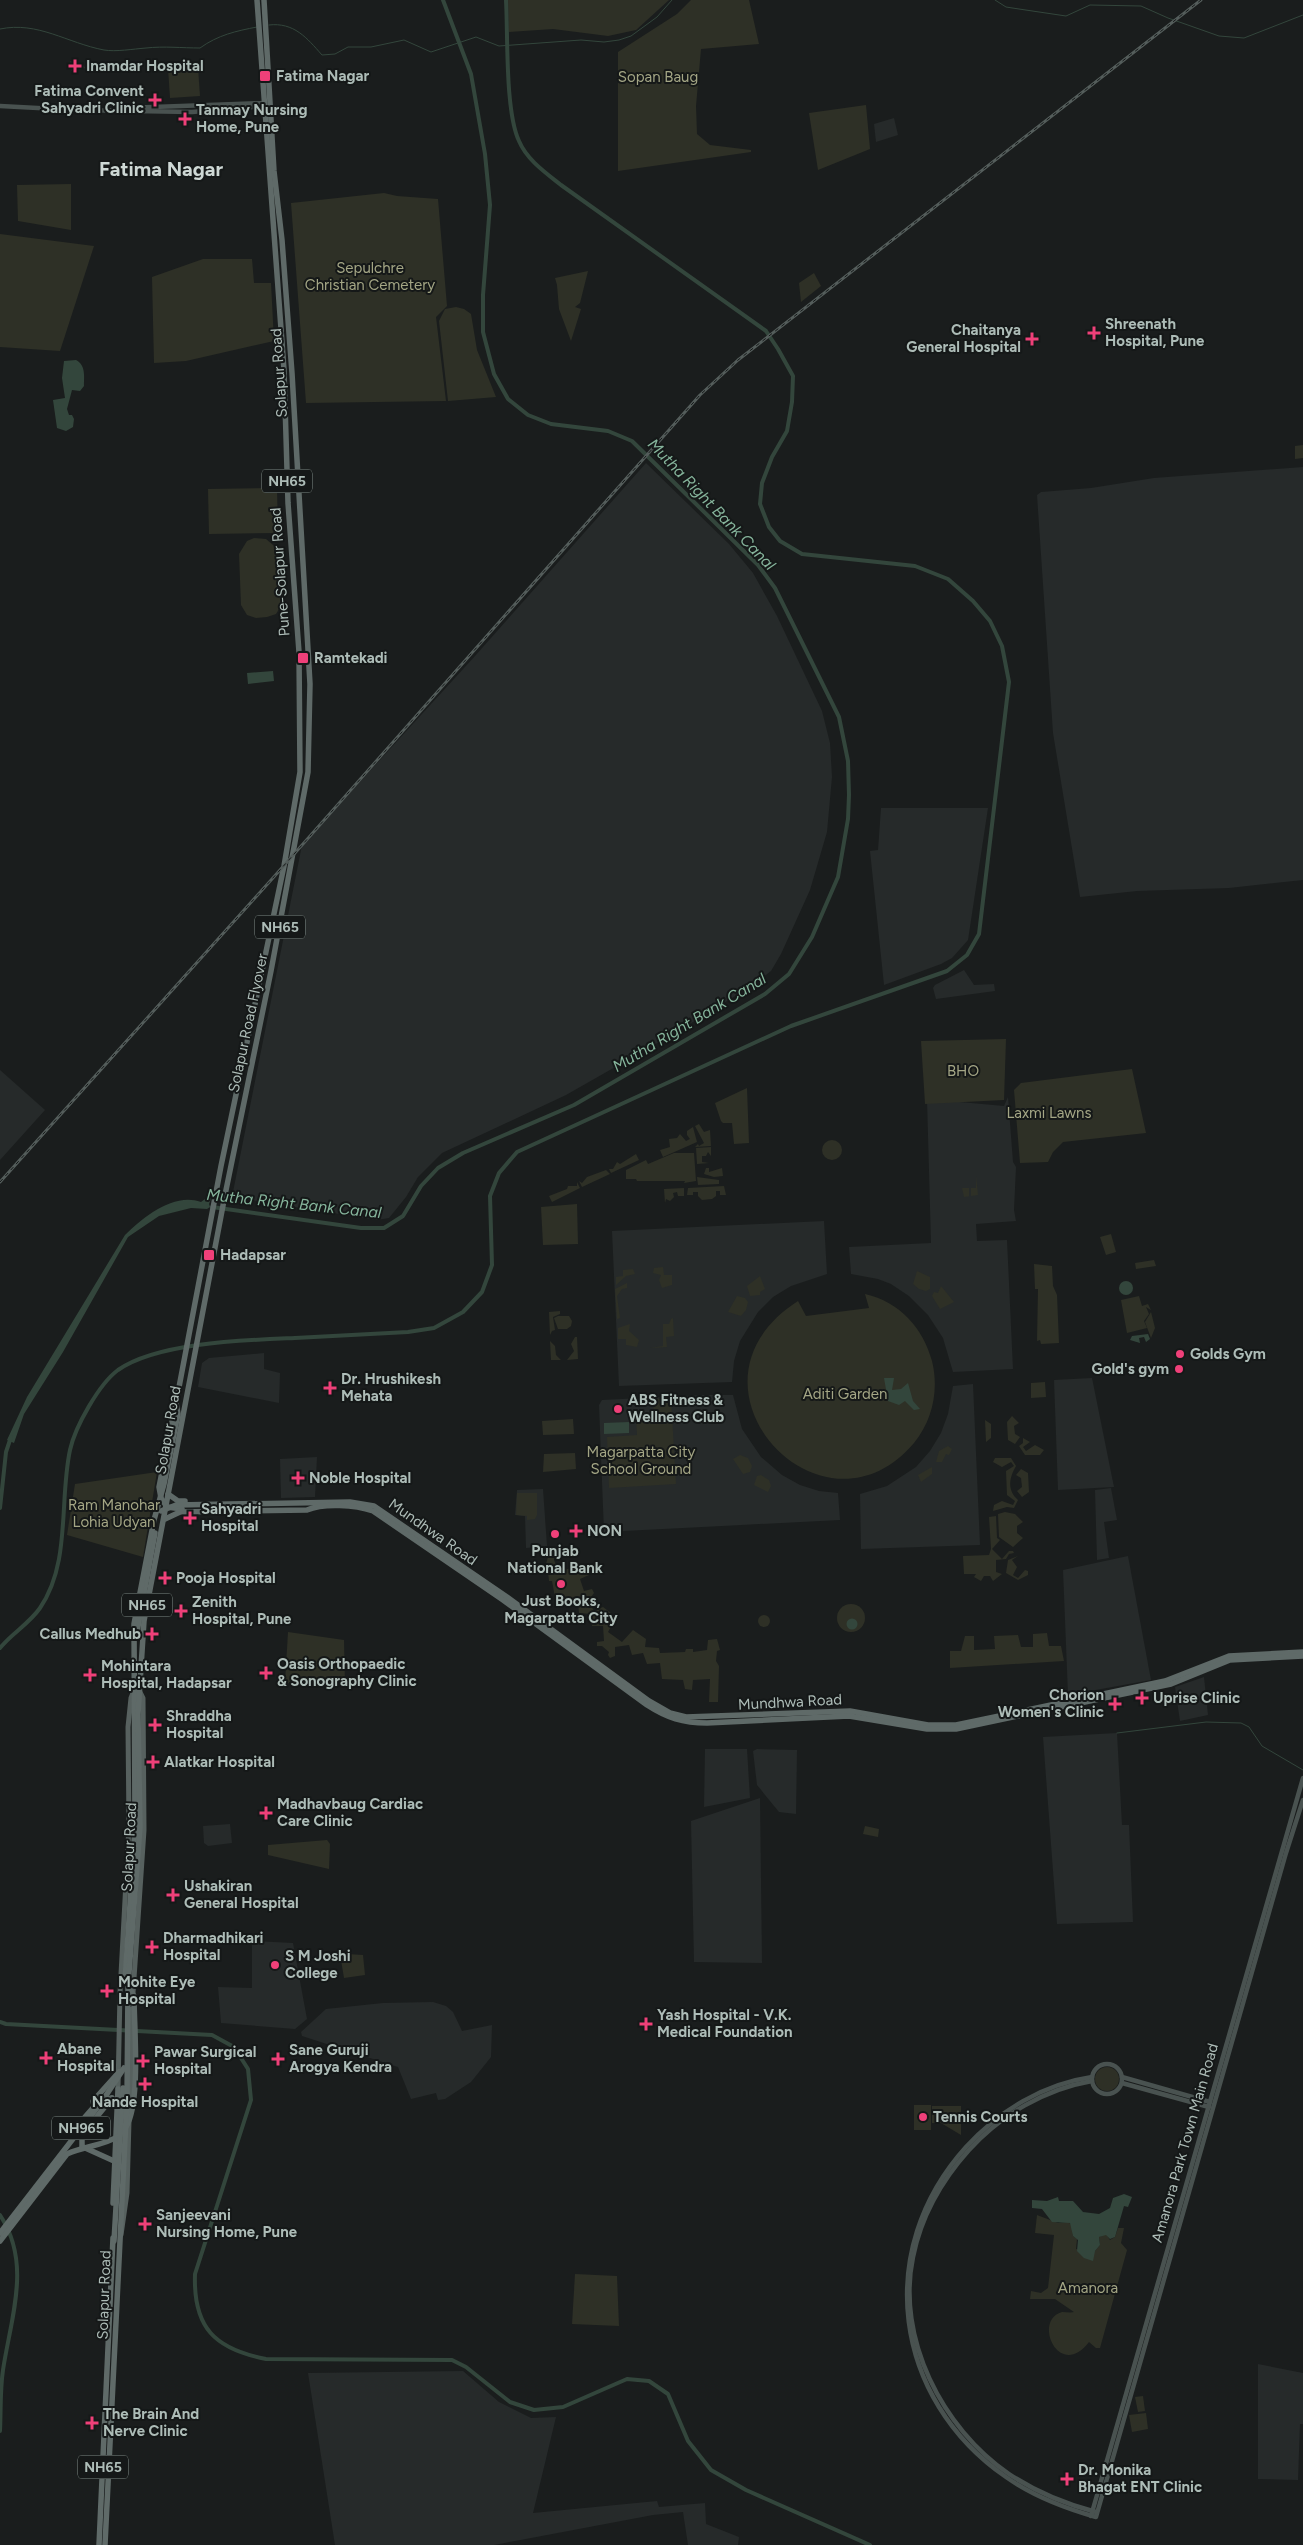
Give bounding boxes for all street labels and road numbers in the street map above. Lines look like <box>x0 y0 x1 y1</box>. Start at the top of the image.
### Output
street label: Solapur Road <box>267 328 291 418</box>
road number: NH65 <box>262 470 312 492</box>
street label: Pune-Solapur Road <box>267 507 293 637</box>
road number: NH65 <box>255 916 305 939</box>
street label: Solapur Road Flyover <box>224 952 272 1094</box>
street label: Solapur Road <box>151 1384 185 1476</box>
street label: Mundhwa Road <box>385 1495 481 1569</box>
road number: NH65 <box>122 1594 172 1616</box>
street label: Mundhwa Road <box>738 1690 842 1714</box>
street label: Solapur Road <box>118 1802 140 1892</box>
street label: Amanora Park Town Main Road <box>1148 2041 1222 2245</box>
road number: NH965 <box>52 2116 110 2140</box>
street label: Solapur Road <box>93 2250 115 2340</box>
road number: NH65 <box>78 2456 128 2478</box>

